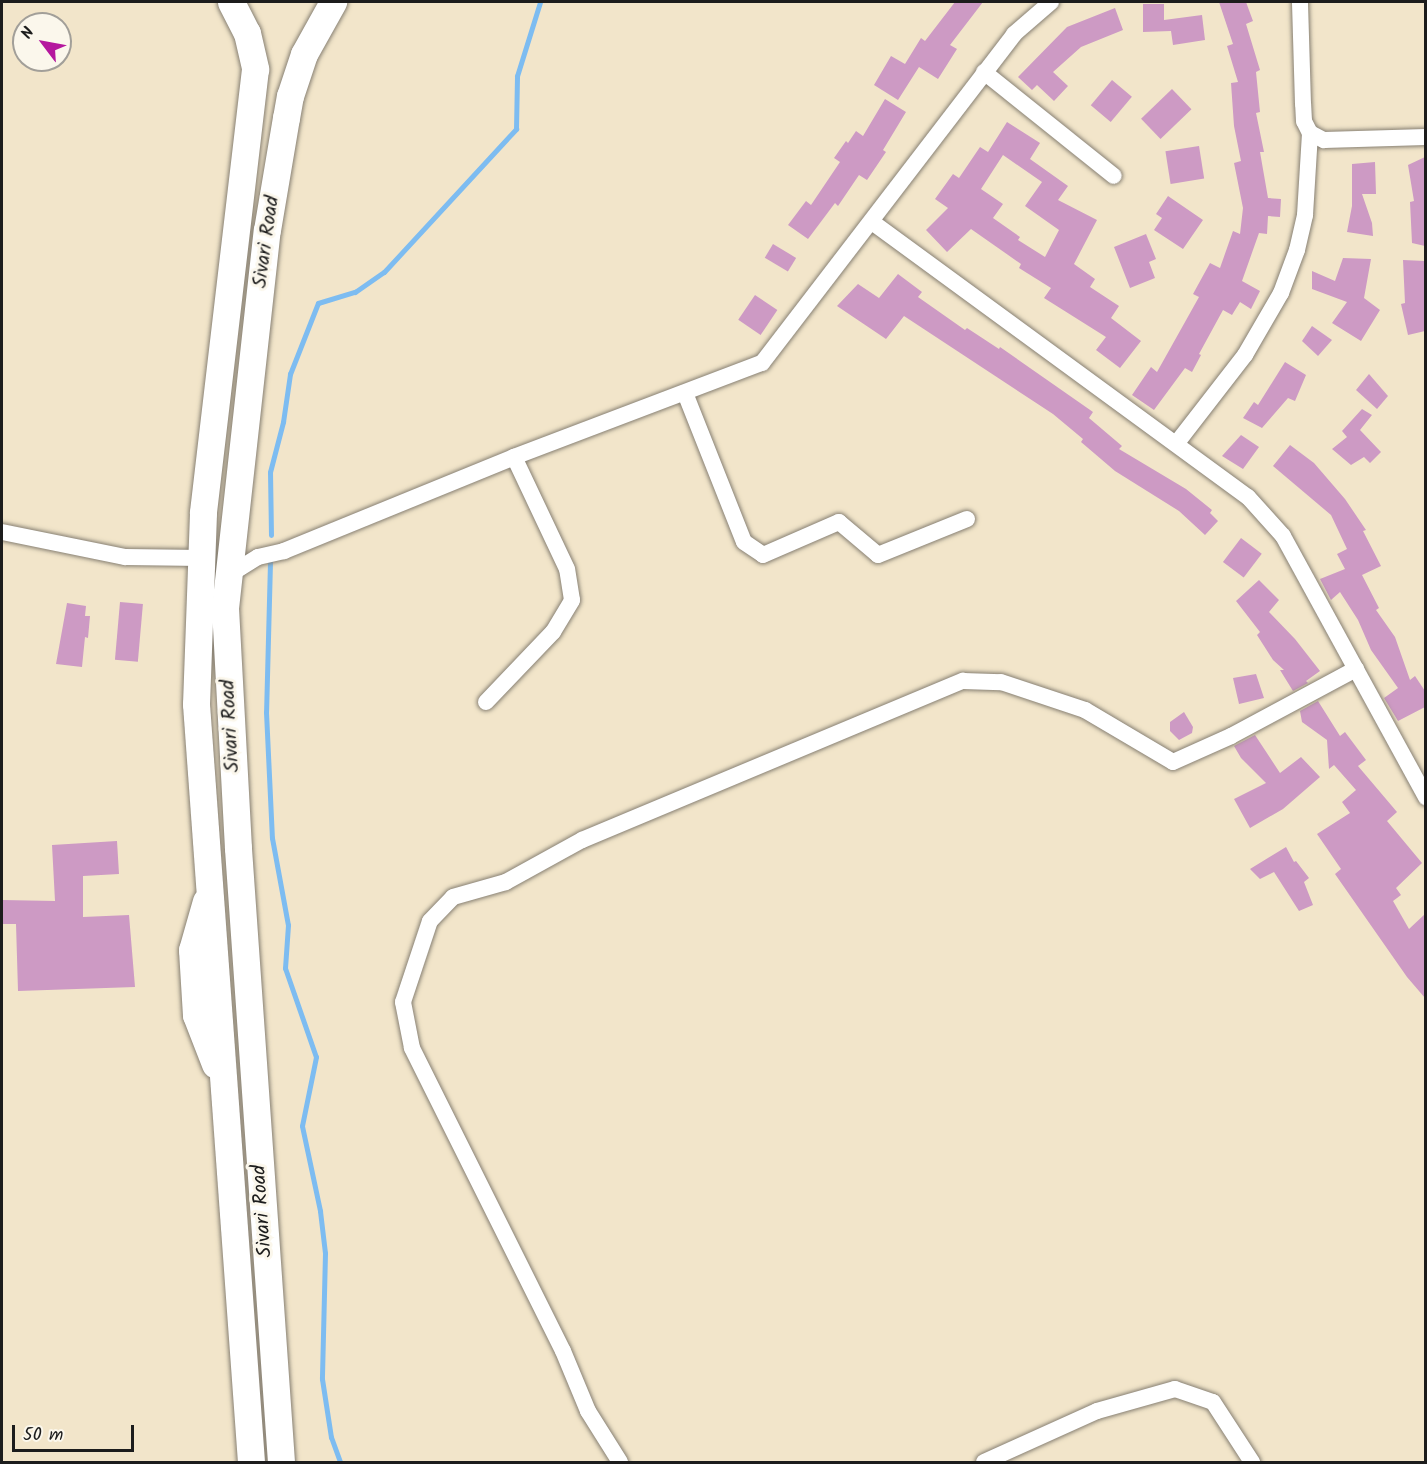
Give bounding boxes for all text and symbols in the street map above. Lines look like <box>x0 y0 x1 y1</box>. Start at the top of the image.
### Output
north arrow <box>12 12 72 72</box>
text: N <box>15 22 41 44</box>
street label: Sivari Road <box>249 194 285 290</box>
street label: Sivari Road <box>217 679 245 773</box>
street label: Sivari Road <box>248 1164 278 1258</box>
scale bar <box>15 1413 136 1451</box>
text: 50 m <box>23 1421 63 1450</box>

